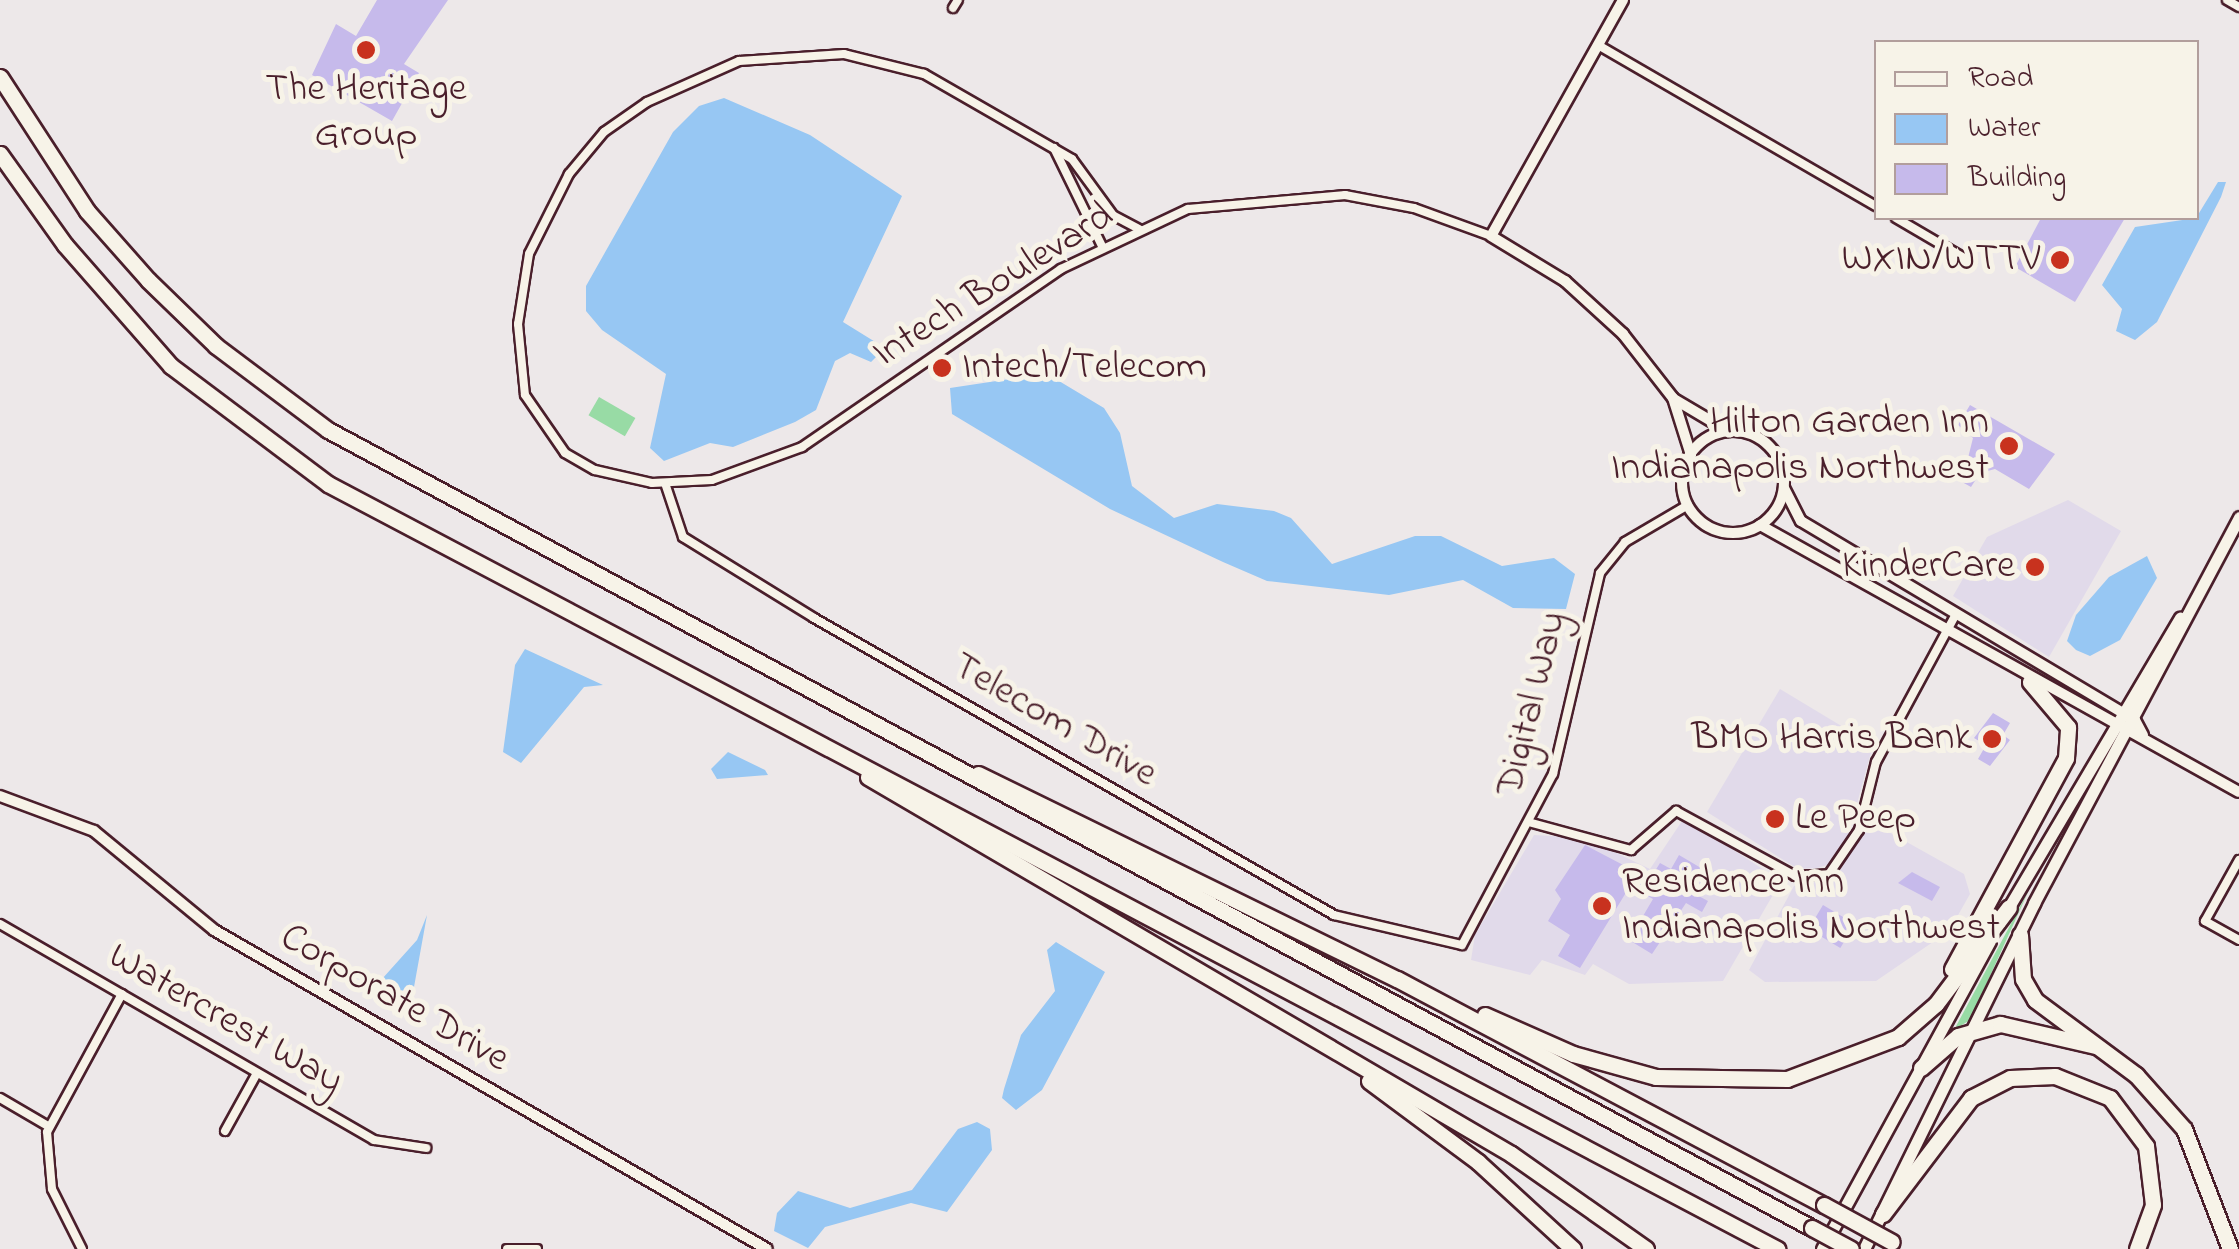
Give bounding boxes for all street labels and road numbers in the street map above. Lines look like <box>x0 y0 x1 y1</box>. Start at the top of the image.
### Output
street label: Intech Boulevard <box>865 193 1123 379</box>
street label: Digital Way <box>1487 607 1579 801</box>
street label: Telecom Drive <box>943 643 1165 799</box>
street label: Corporate Drive <box>271 914 517 1084</box>
street label: Watercrest Way <box>99 933 351 1107</box>

